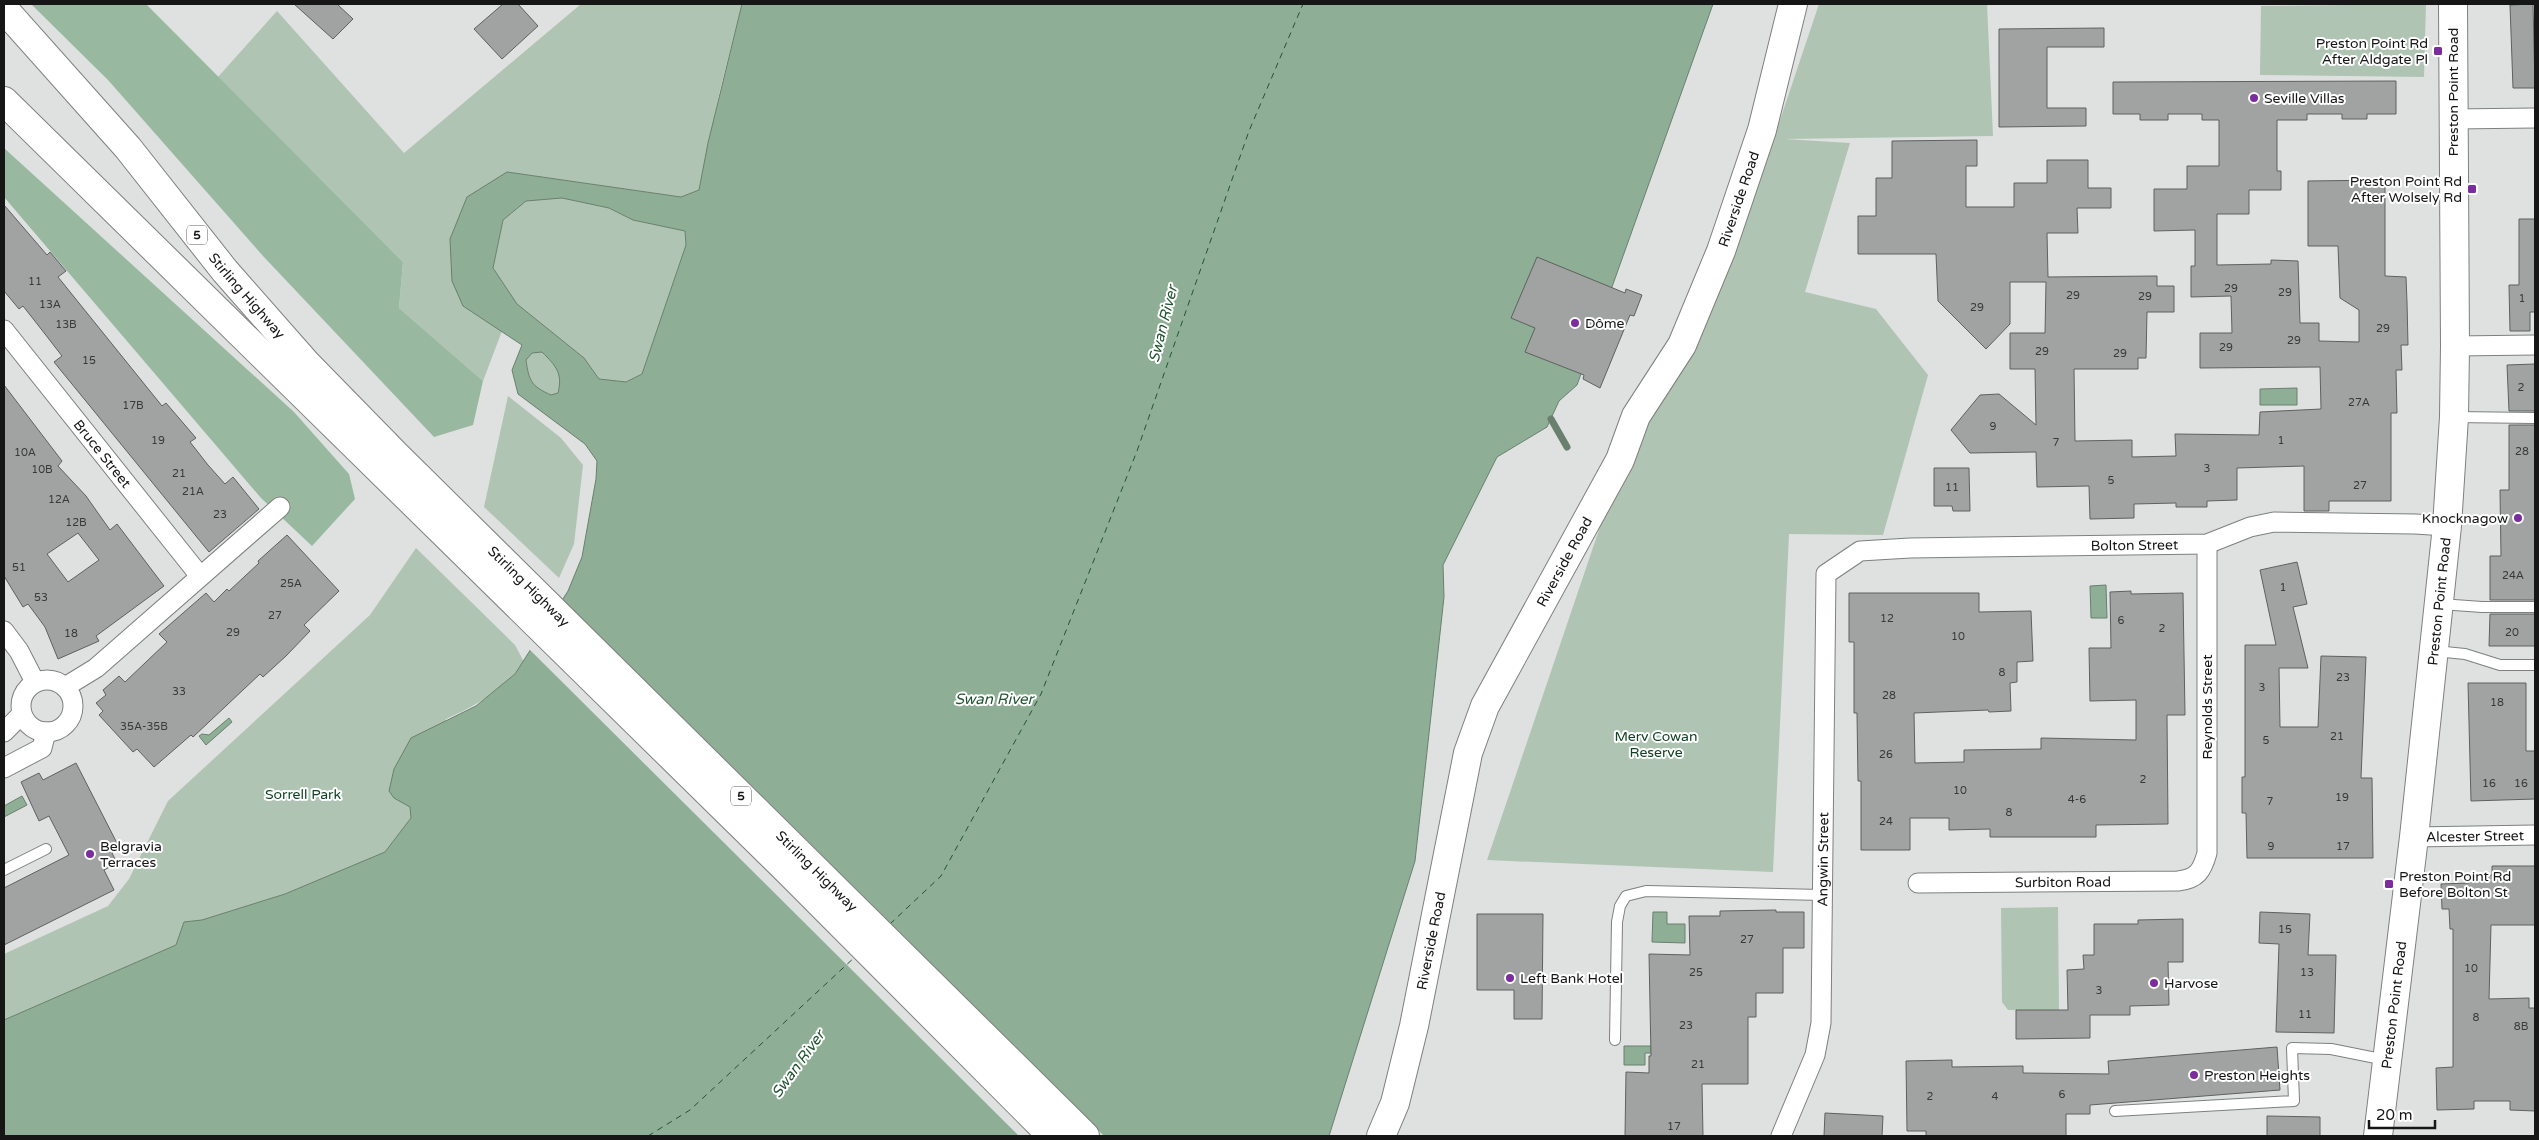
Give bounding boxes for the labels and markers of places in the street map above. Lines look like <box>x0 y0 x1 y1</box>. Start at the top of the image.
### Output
place label: Preston Point Rd After Aldgate Pl <box>2316 35 2428 68</box>
marker: Preston Point Rd After Aldgate Pl <box>2432 45 2444 57</box>
place label: Seville Villas <box>2264 90 2345 107</box>
marker: Seville Villas <box>2248 92 2260 104</box>
place label: Preston Point Rd After Wolsely Rd <box>2350 173 2462 206</box>
marker: Preston Point Rd After Wolsely Rd <box>2466 183 2478 195</box>
place label: Dôme <box>1585 315 1625 332</box>
marker: Dôme <box>1569 317 1581 329</box>
place label: Knocknagow <box>2422 510 2508 527</box>
marker: Knocknagow <box>2512 512 2524 524</box>
place label: Belgravia Terraces <box>100 838 162 871</box>
marker: Belgravia Terraces <box>84 848 96 860</box>
place label: Preston Point Rd Before Bolton St <box>2399 868 2511 901</box>
marker: Preston Point Rd Before Bolton St <box>2383 878 2395 890</box>
place label: Left Bank Hotel <box>1520 970 1623 987</box>
marker: Left Bank Hotel <box>1504 972 1516 984</box>
place label: Harvose <box>2164 975 2218 992</box>
marker: Harvose <box>2148 977 2160 989</box>
place label: Preston Heights <box>2204 1067 2310 1084</box>
marker: Preston Heights <box>2188 1069 2200 1081</box>

